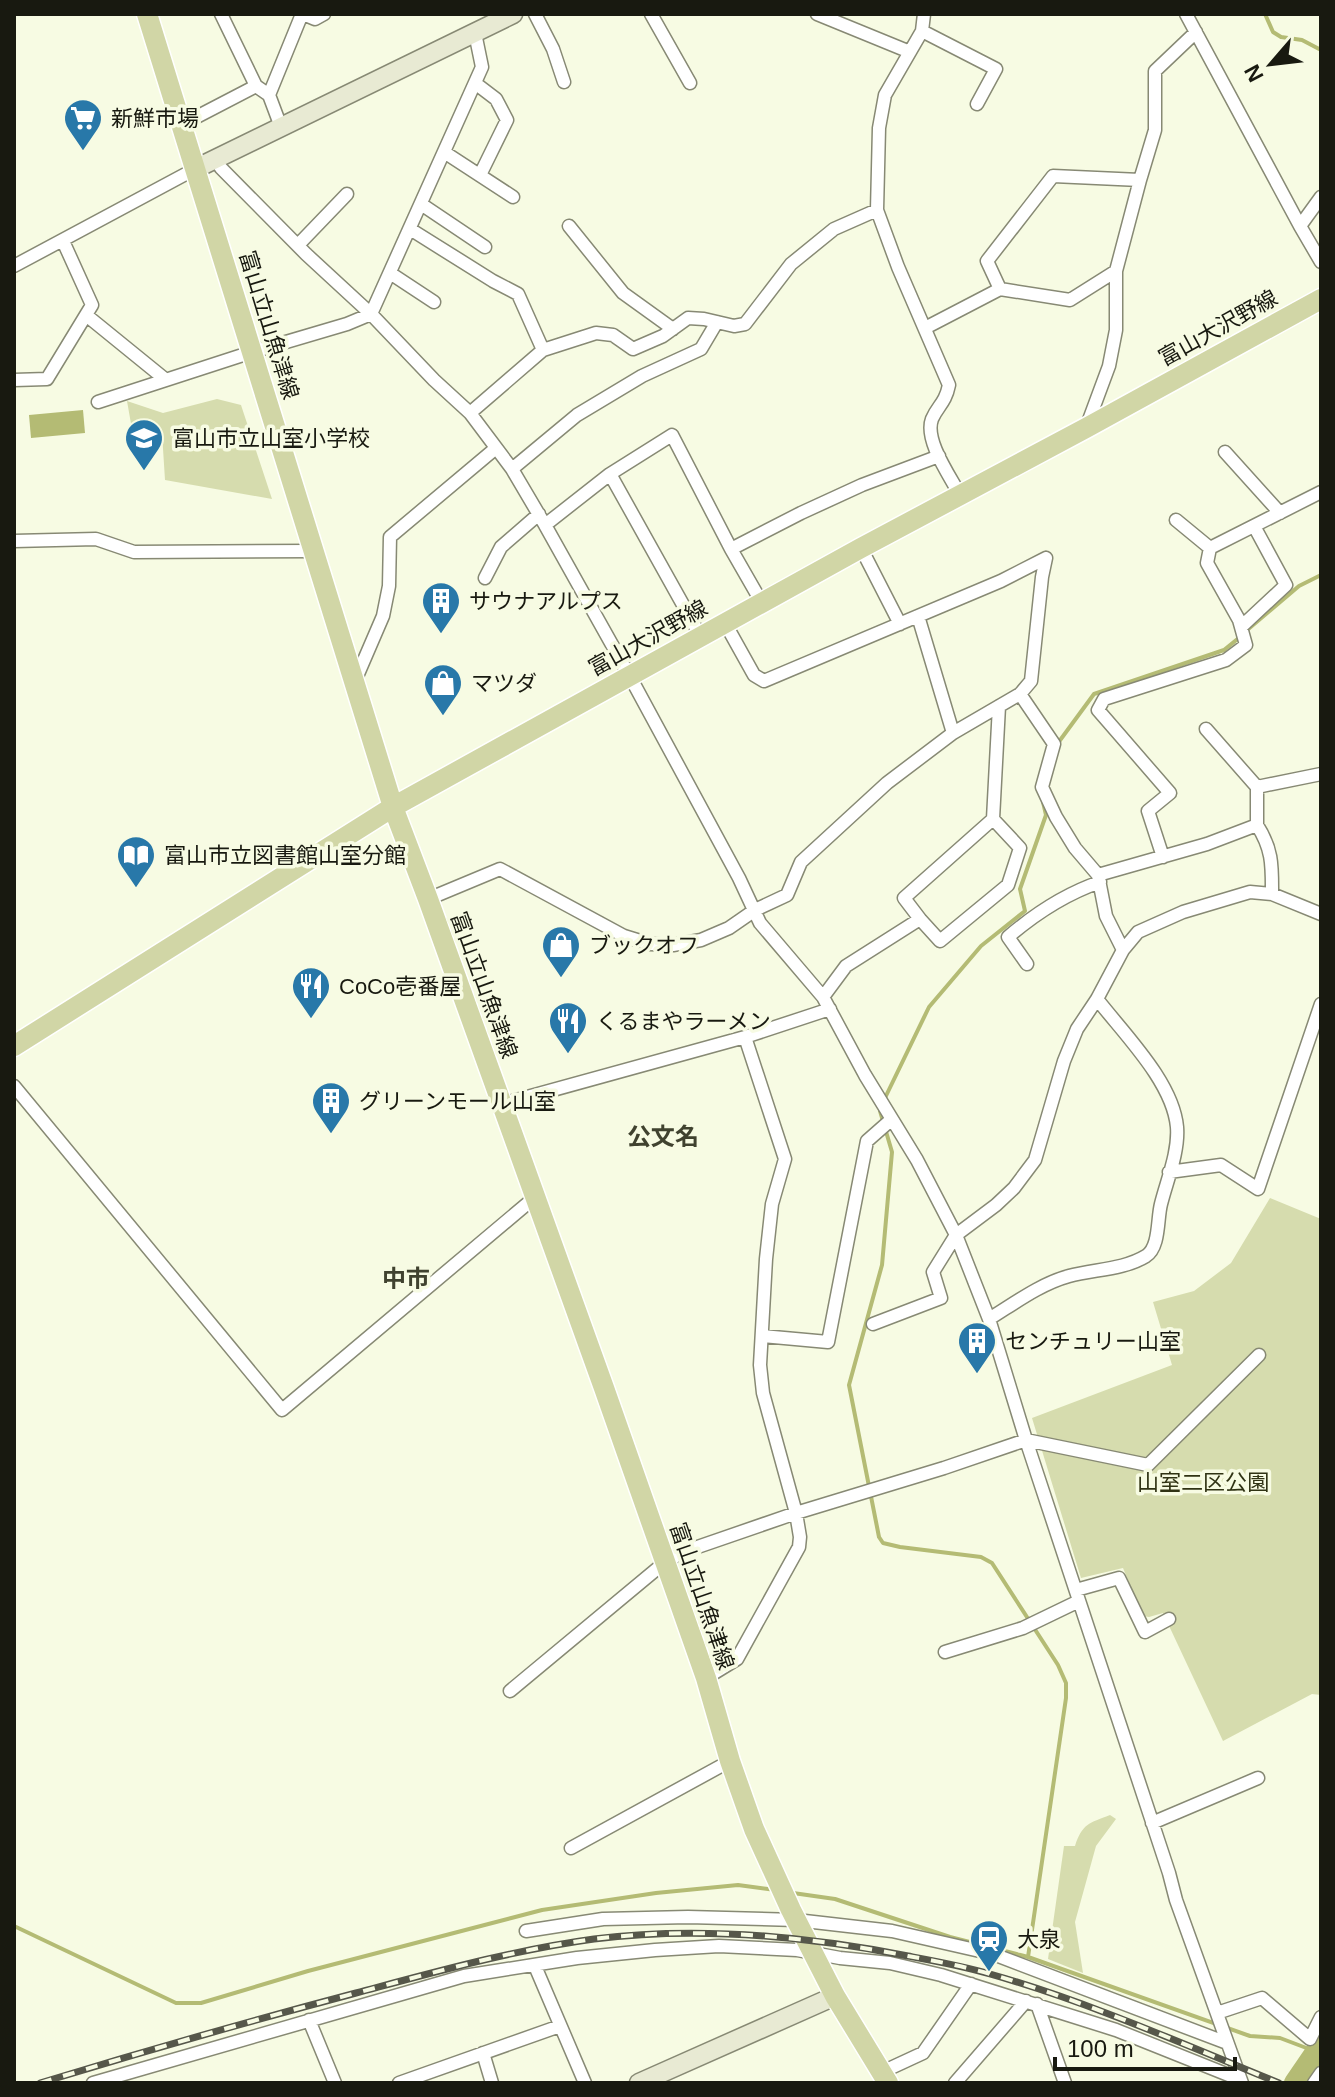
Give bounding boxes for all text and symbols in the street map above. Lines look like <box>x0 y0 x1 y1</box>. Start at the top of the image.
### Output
north arrow <box>1231 24 1311 104</box>
text: N <box>1239 60 1269 86</box>
supermarket icon: 新鮮市場 <box>62 97 104 152</box>
place label: 新鮮市場 <box>111 106 199 131</box>
street label: 富山立山魚津線 <box>235 248 303 402</box>
street label: 富山大沢野線 <box>1154 285 1282 371</box>
school or university icon: 富山市立山室小学校 <box>123 417 165 472</box>
place label: 富山市立山室小学校 <box>172 426 370 451</box>
building icon: サウナアルプス <box>420 580 462 635</box>
place label: サウナアルプス <box>469 589 623 614</box>
street label: 富山大沢野線 <box>584 595 712 681</box>
shop icon: マツダ <box>422 662 464 717</box>
place label: マツダ <box>471 671 537 696</box>
library icon: 富山市立図書館山室分館 <box>115 834 157 889</box>
place label: 富山市立図書館山室分館 <box>164 843 406 868</box>
street label: 富山立山魚津線 <box>446 908 522 1062</box>
shop icon: ブックオフ <box>540 924 582 979</box>
place label: ブックオフ <box>589 933 699 958</box>
restaurant icon: CoCo壱番屋 <box>290 965 332 1020</box>
place label: CoCo壱番屋 <box>339 974 461 999</box>
restaurant icon: くるまやラーメン <box>547 1000 589 1055</box>
place label: くるまやラーメン <box>596 1009 771 1034</box>
building icon: グリーンモール山室 <box>310 1080 352 1135</box>
place label: グリーンモール山室 <box>359 1089 556 1114</box>
district label: 公文名 <box>627 1123 699 1150</box>
district label: 中市 <box>382 1265 430 1292</box>
building icon: センチュリー山室 <box>956 1320 998 1375</box>
place label: センチュリー山室 <box>1005 1329 1181 1354</box>
park label: 山室二区公園 <box>1137 1470 1269 1495</box>
street label: 富山立山魚津線 <box>665 1519 739 1673</box>
station icon: 大泉 <box>968 1918 1010 1973</box>
place label: 大泉 <box>1017 1927 1061 1952</box>
scale bar <box>1055 2021 1235 2071</box>
text: 100 m <box>1067 2035 1134 2062</box>

